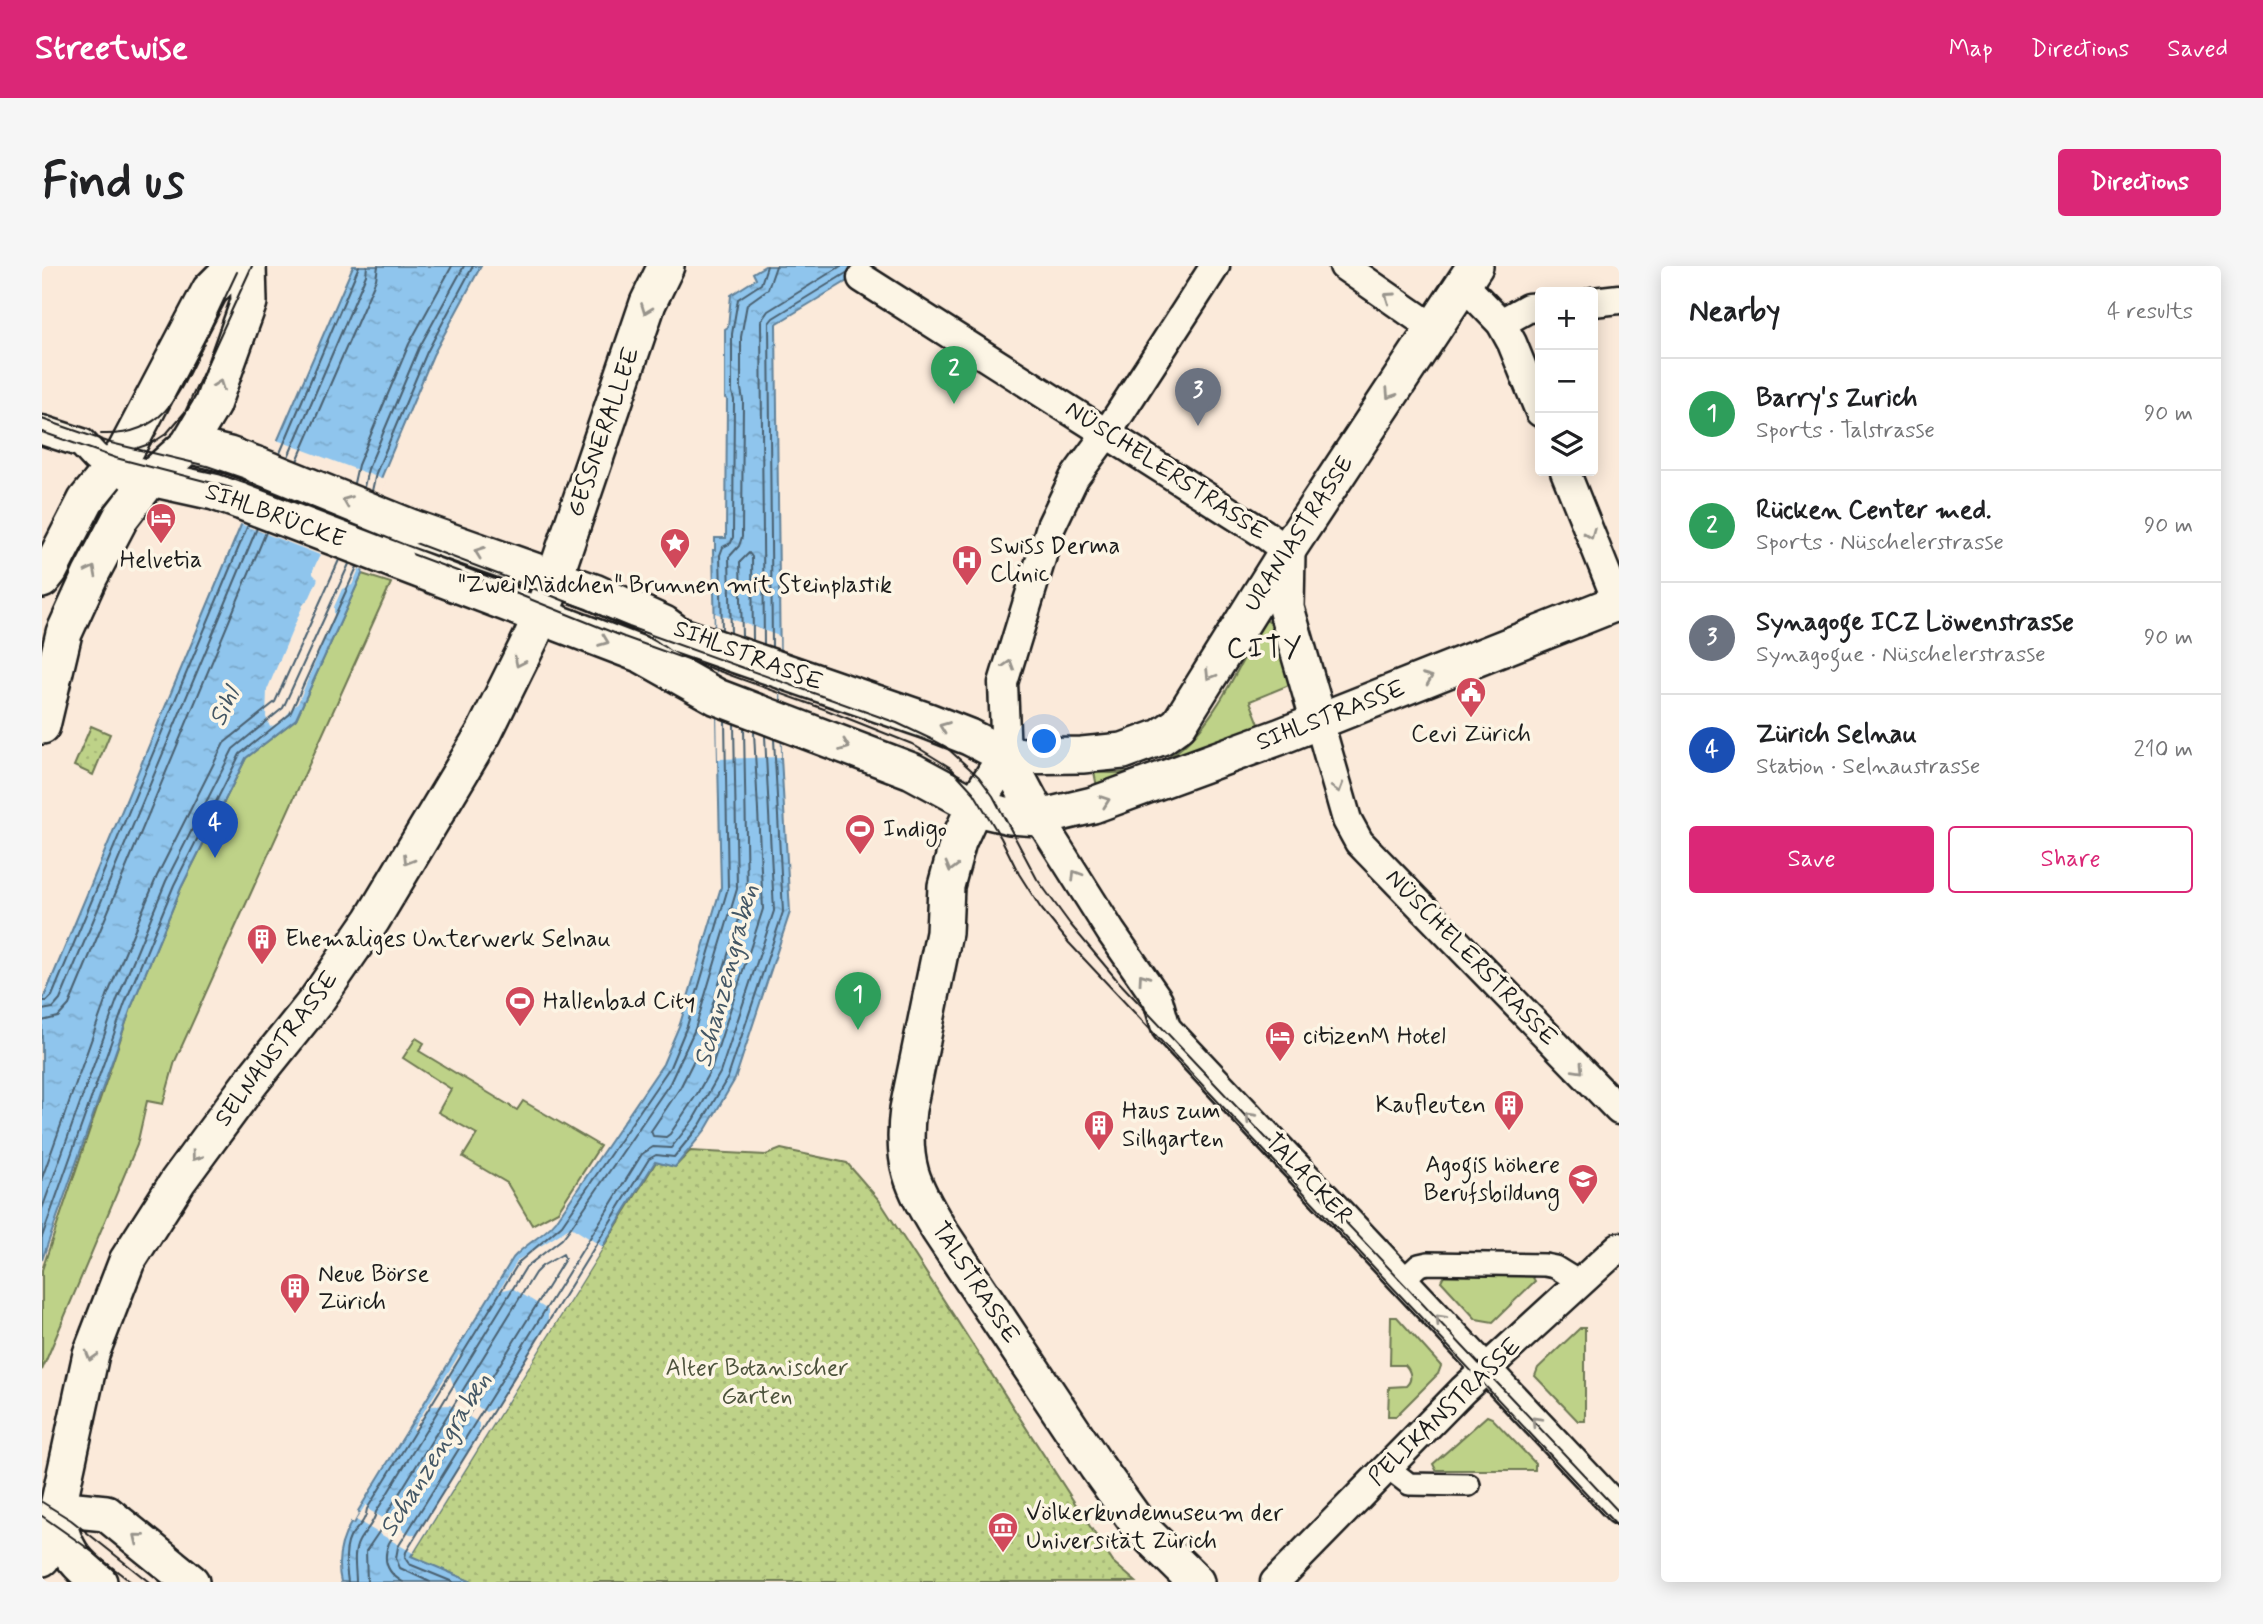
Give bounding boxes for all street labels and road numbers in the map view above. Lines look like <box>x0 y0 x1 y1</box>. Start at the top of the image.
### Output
street label: GESSNERALLEE <box>560 343 648 521</box>
street label: NÜSCHELERSTRASSE <box>1059 394 1273 548</box>
street label: URANIASTRASSE <box>1237 450 1361 618</box>
street label: SIHLBRÜCKE <box>201 476 349 556</box>
street label: SIHLSTRASSE <box>669 613 827 699</box>
street label: SIHLSTRASSE <box>1252 673 1410 759</box>
street label: NÜSCHELERSTRASSE <box>1378 863 1564 1053</box>
street label: SELNAUSTRASSE <box>208 965 346 1133</box>
street label: TALACKER <box>1258 1127 1358 1231</box>
street label: TALSTRASSE <box>924 1216 1026 1350</box>
street label: PELIKANSTRASSE <box>1362 1331 1528 1493</box>

